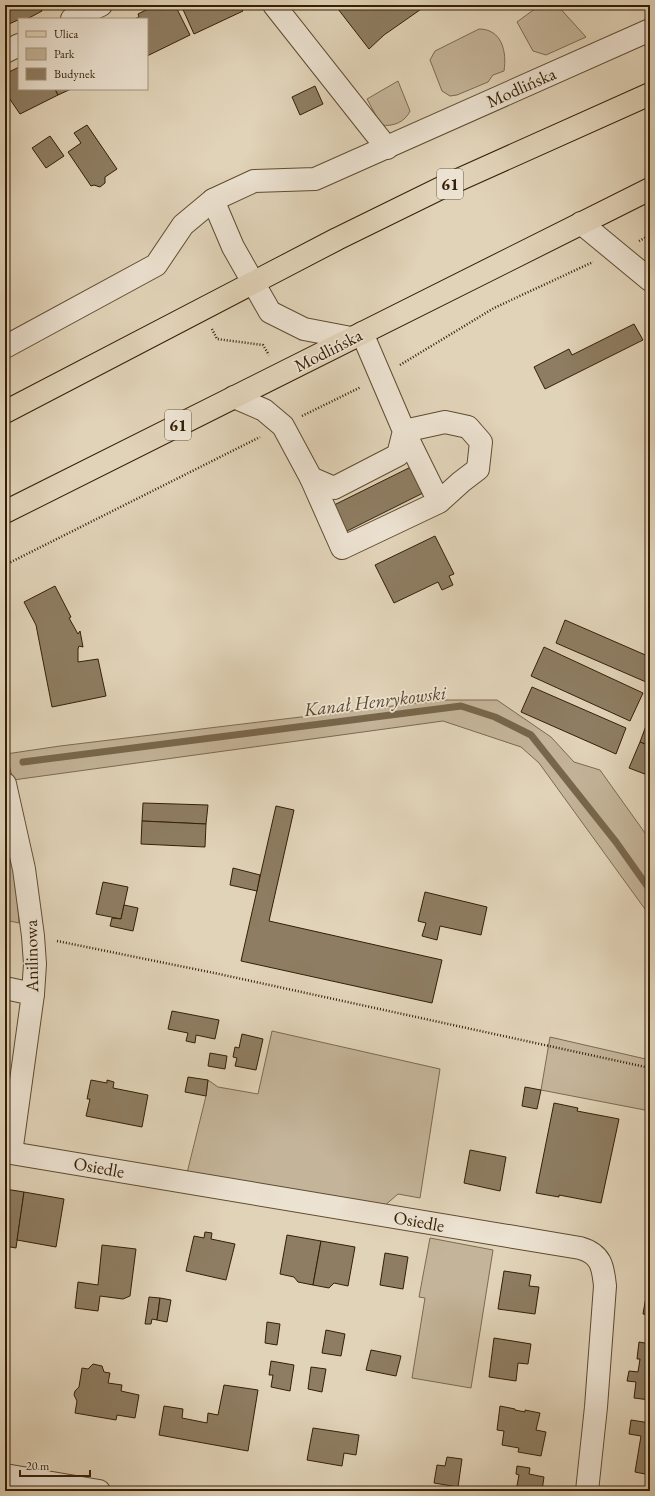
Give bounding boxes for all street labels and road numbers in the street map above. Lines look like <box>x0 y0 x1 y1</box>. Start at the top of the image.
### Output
street label: Modlińska <box>483 61 560 112</box>
road number: 61 <box>437 169 463 199</box>
street label: Modlińska <box>290 323 367 377</box>
road number: 61 <box>165 410 191 440</box>
street label: Anilinowa <box>19 919 43 993</box>
street label: Osiedle <box>72 1151 126 1183</box>
street label: Osiedle <box>392 1205 446 1237</box>

